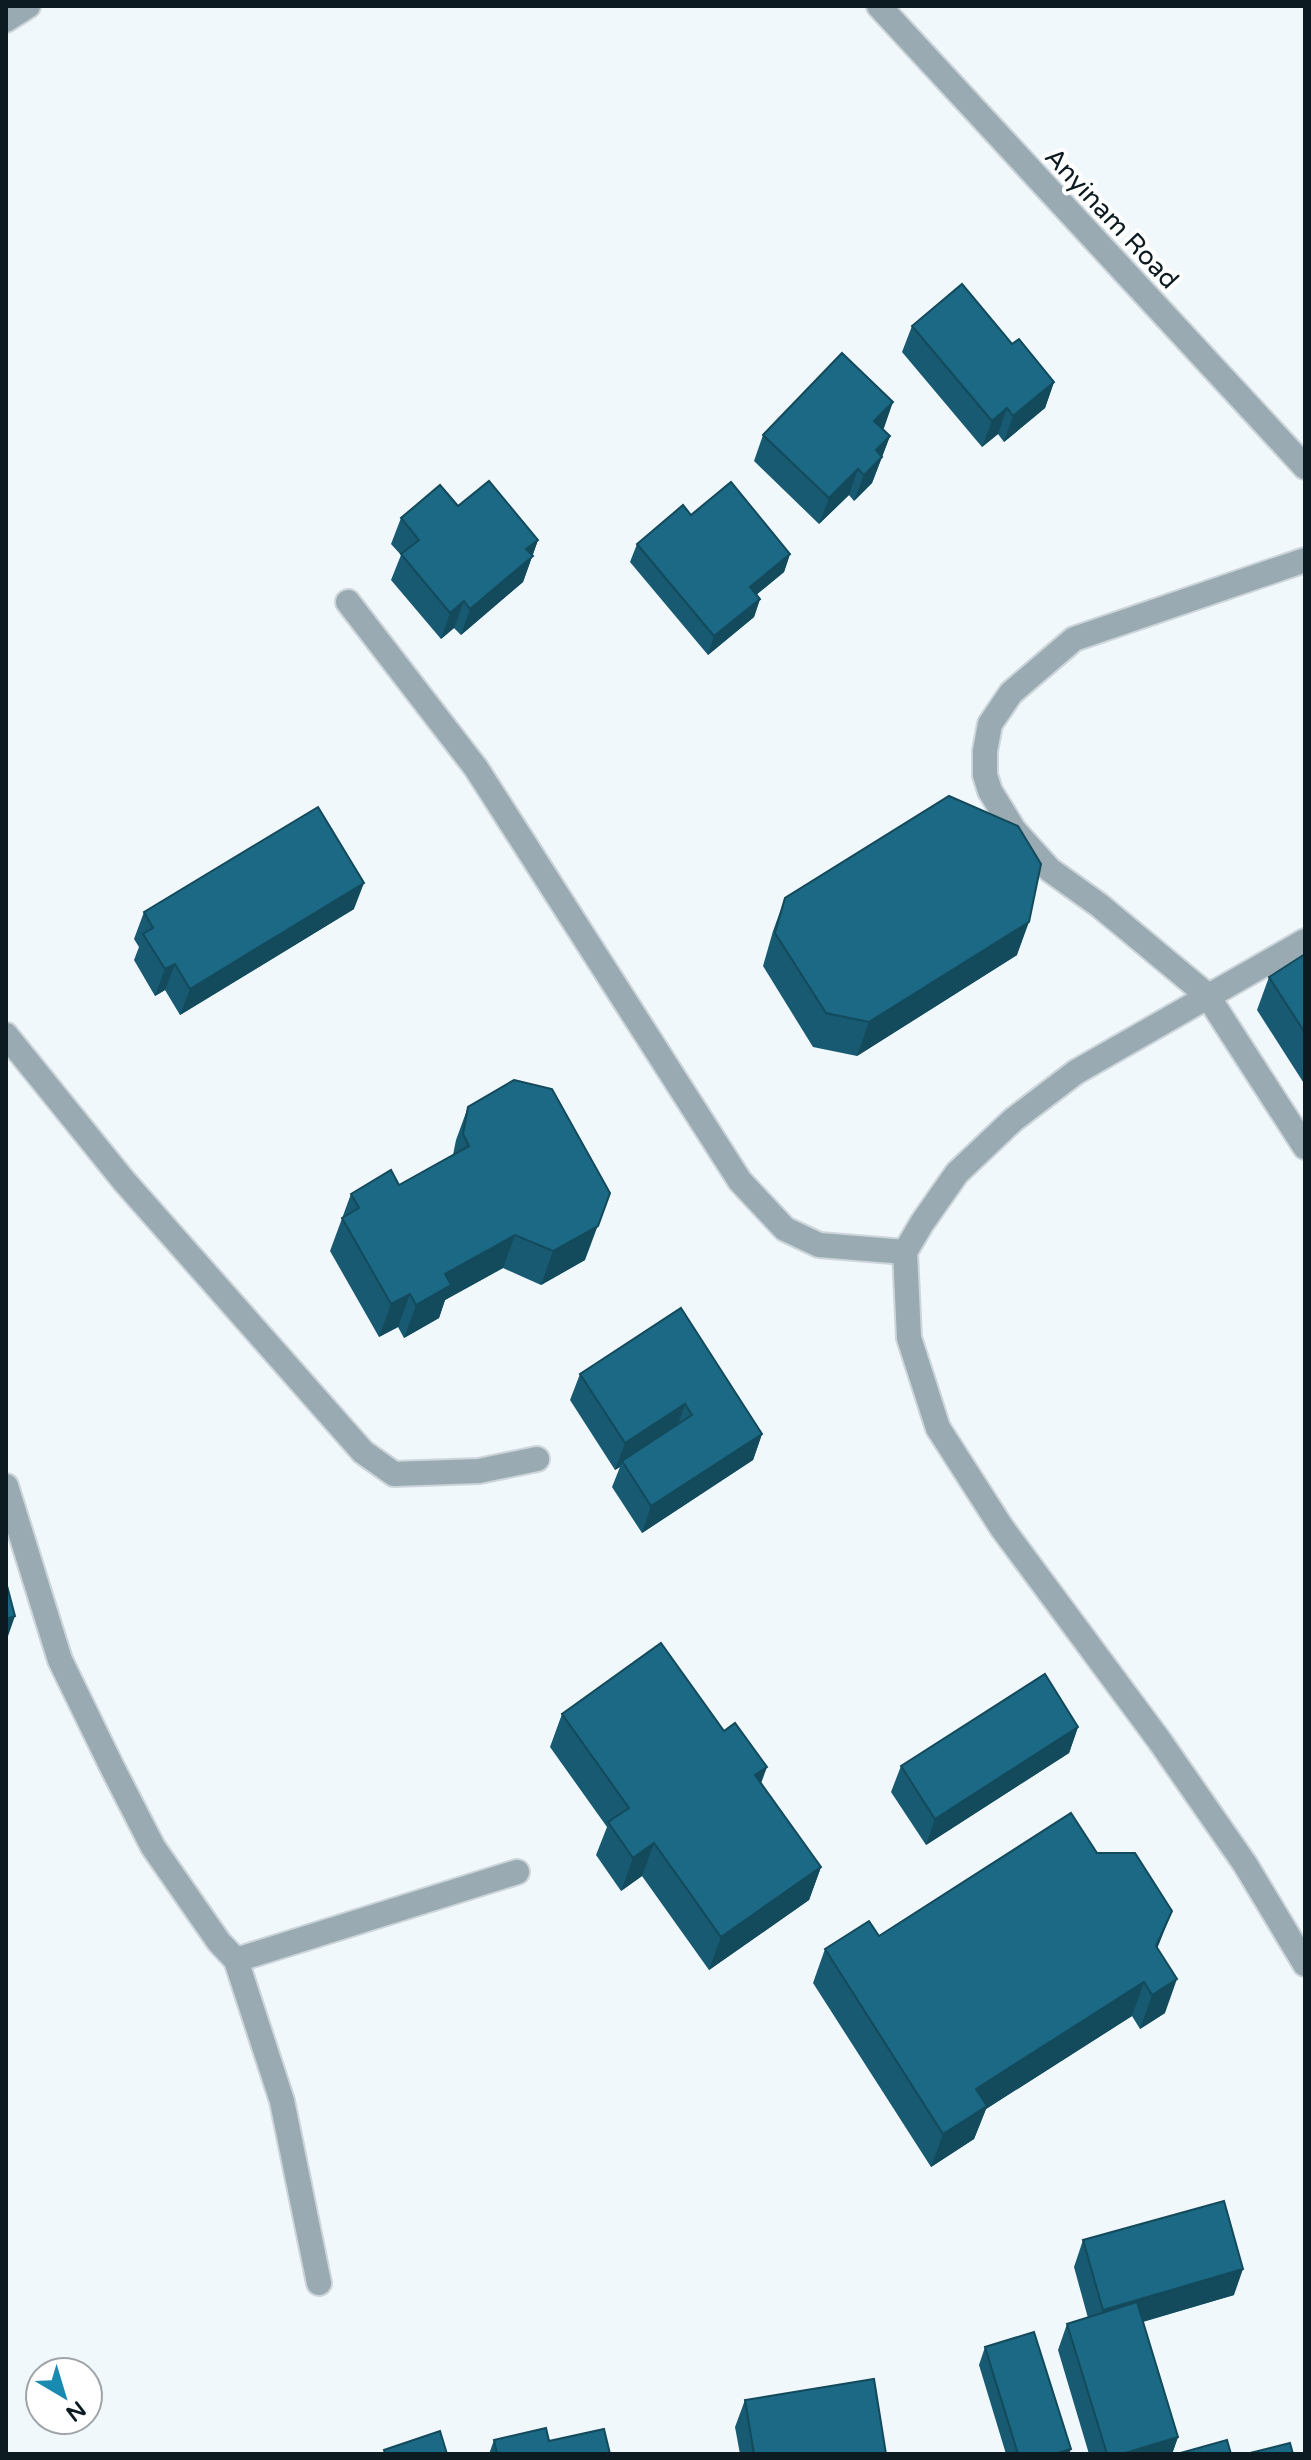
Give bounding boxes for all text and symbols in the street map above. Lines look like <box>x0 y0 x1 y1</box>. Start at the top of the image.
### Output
street label: Anyinam Road <box>1038 141 1185 295</box>
north arrow <box>24 2356 104 2436</box>
text: N <box>61 2395 91 2427</box>

